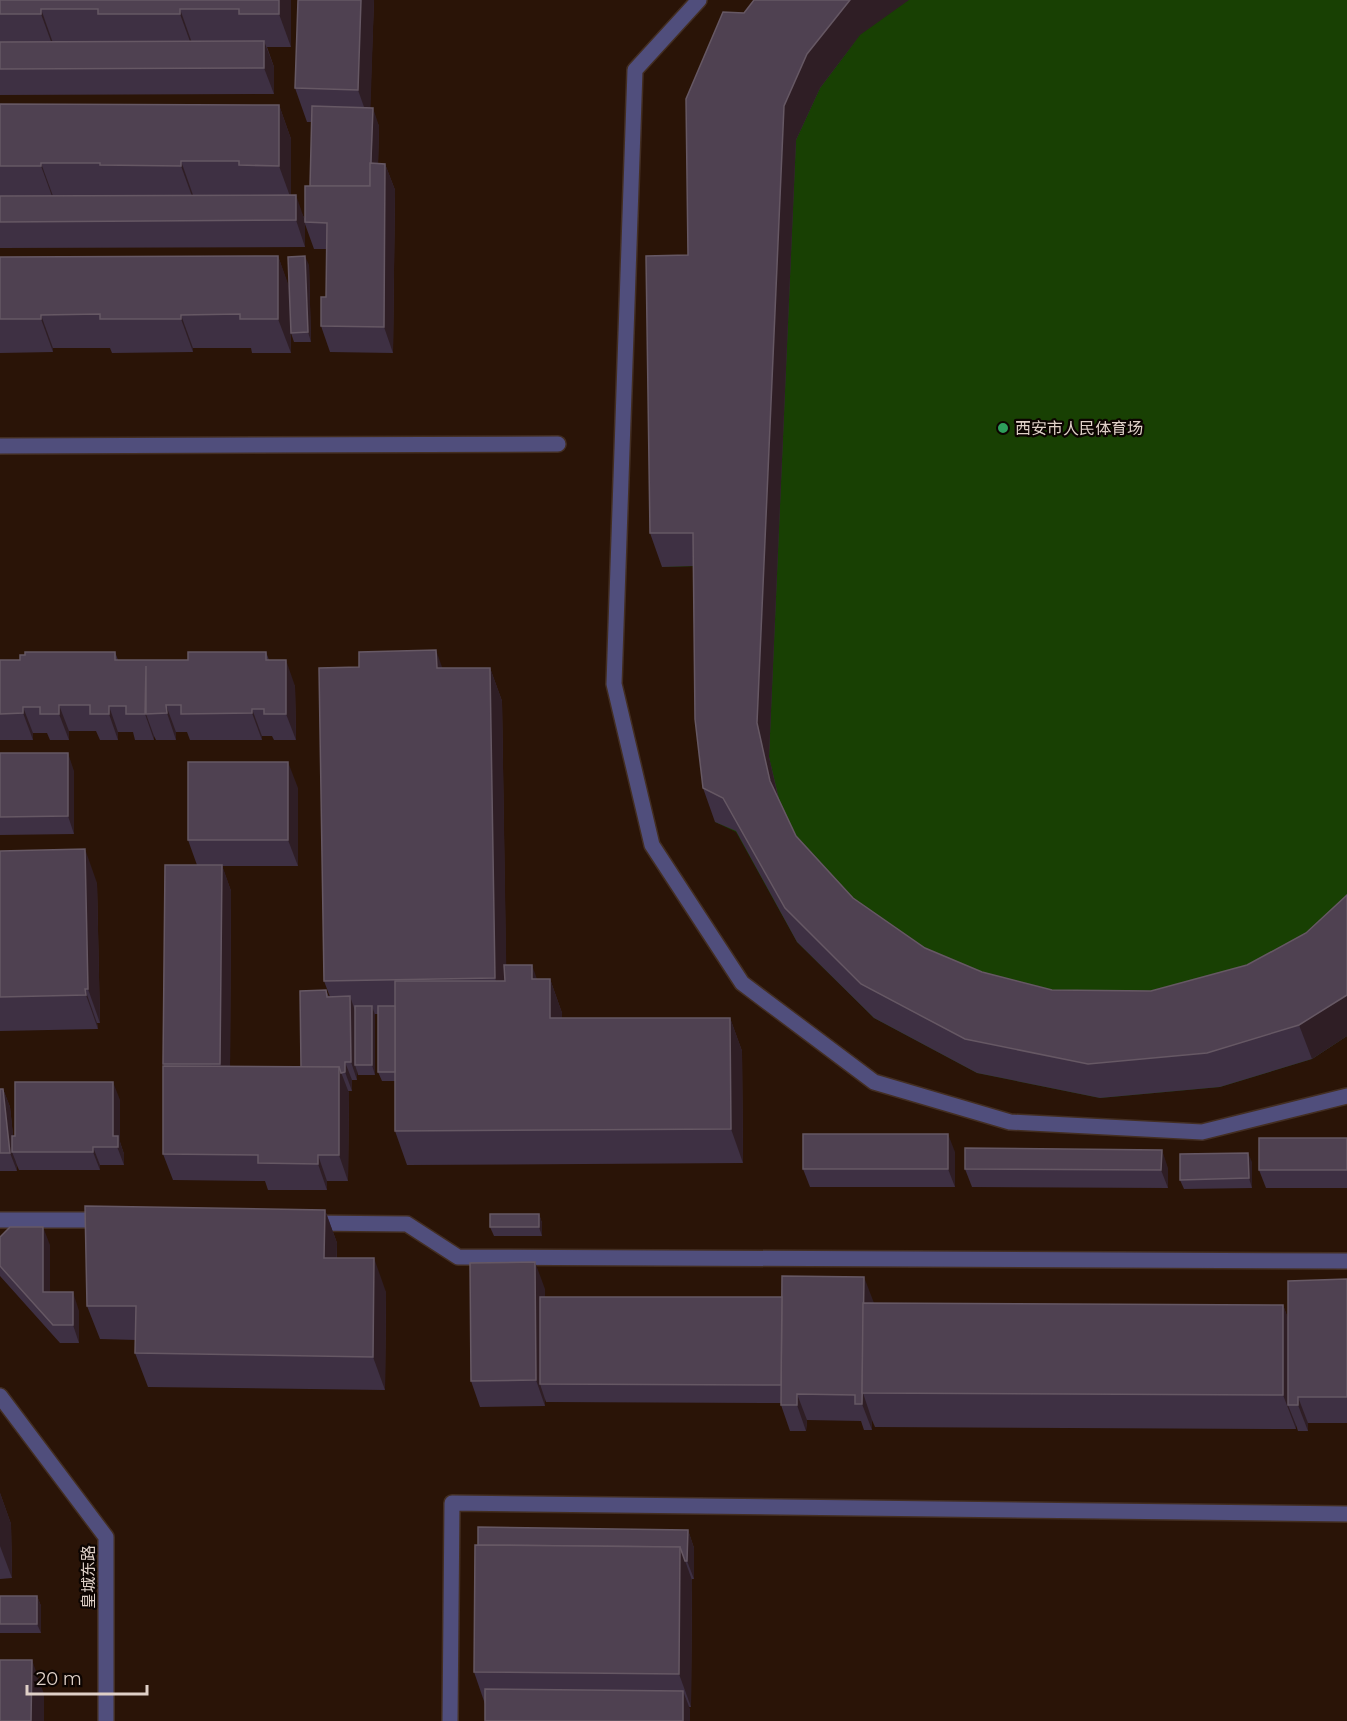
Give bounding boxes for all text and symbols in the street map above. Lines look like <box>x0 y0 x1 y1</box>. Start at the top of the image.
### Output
place label: 西安市人民体育场 <box>1015 419 1143 438</box>
marker: 西安市人民体育场 <box>996 421 1010 435</box>
street label: 皇城东路 <box>79 1545 98 1609</box>
scale bar <box>27 1658 147 1696</box>
text: 20 m <box>36 1668 82 1690</box>

